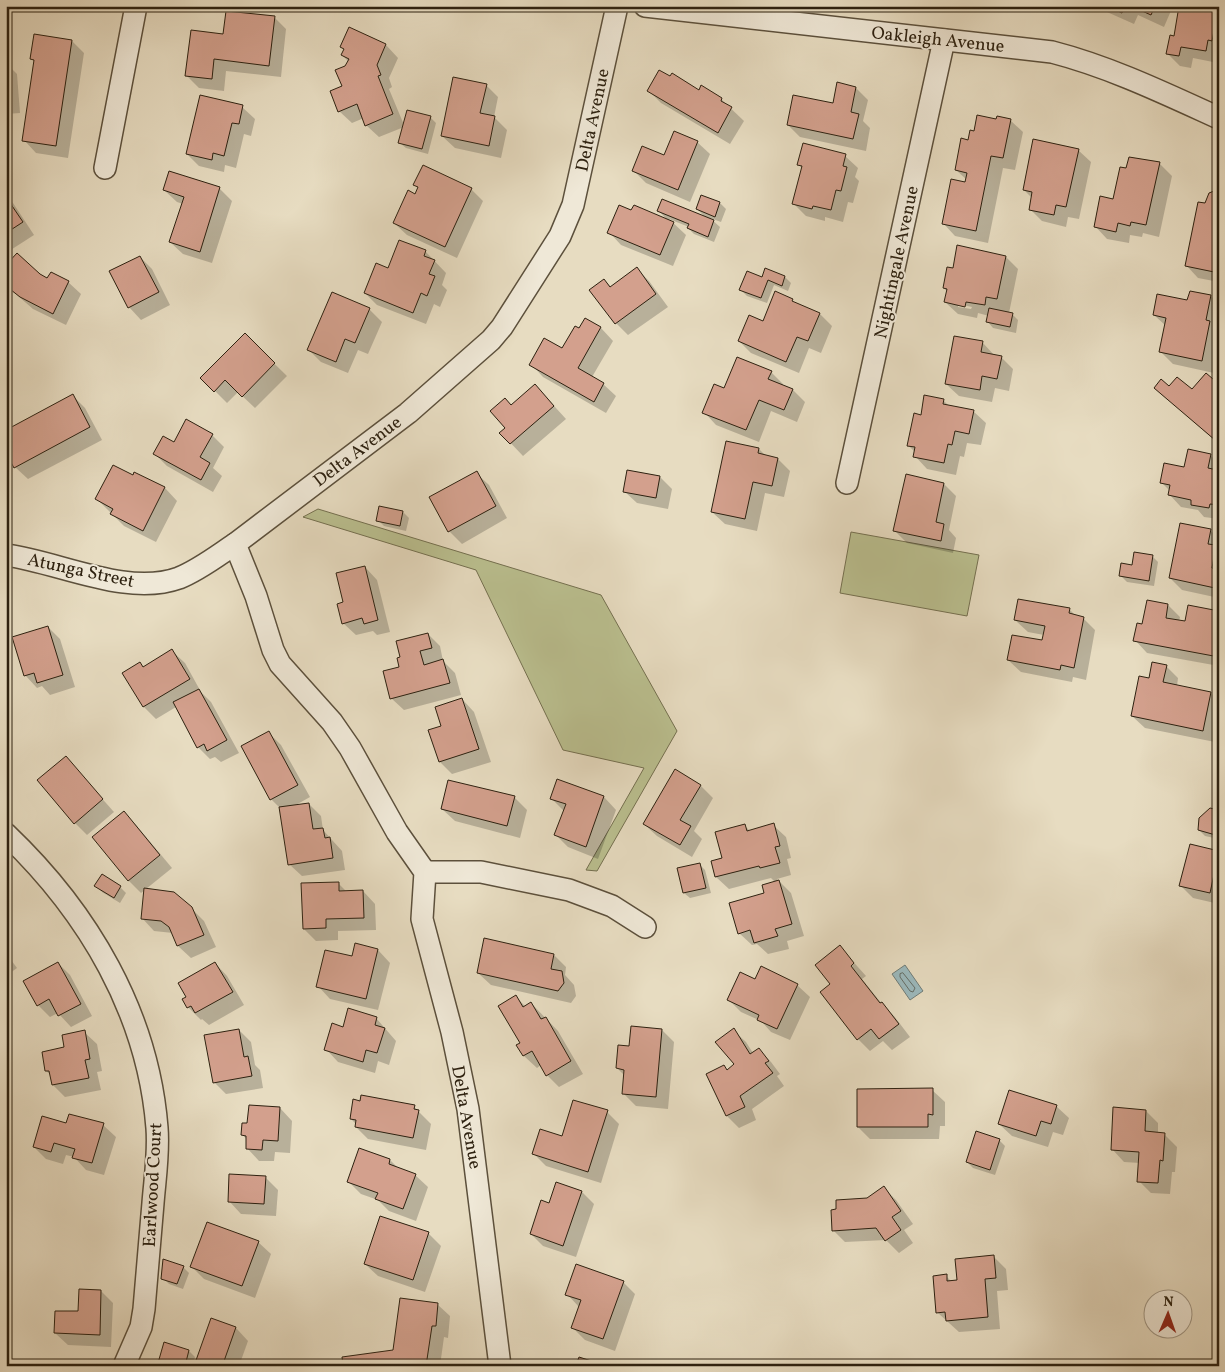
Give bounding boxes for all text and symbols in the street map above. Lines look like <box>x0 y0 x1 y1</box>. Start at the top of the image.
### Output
street label: Oakleigh Avenue <box>870 21 1006 60</box>
street label: Delta Avenue <box>570 66 617 174</box>
street label: Nightingale Avenue <box>869 184 926 341</box>
street label: Delta Avenue <box>309 411 407 494</box>
street label: Atunga Street <box>25 548 136 595</box>
street label: Delta Avenue <box>444 1063 487 1171</box>
street label: Earlwood Court <box>138 1122 169 1248</box>
north arrow <box>1142 1290 1192 1340</box>
text: N <box>1163 1293 1174 1312</box>

